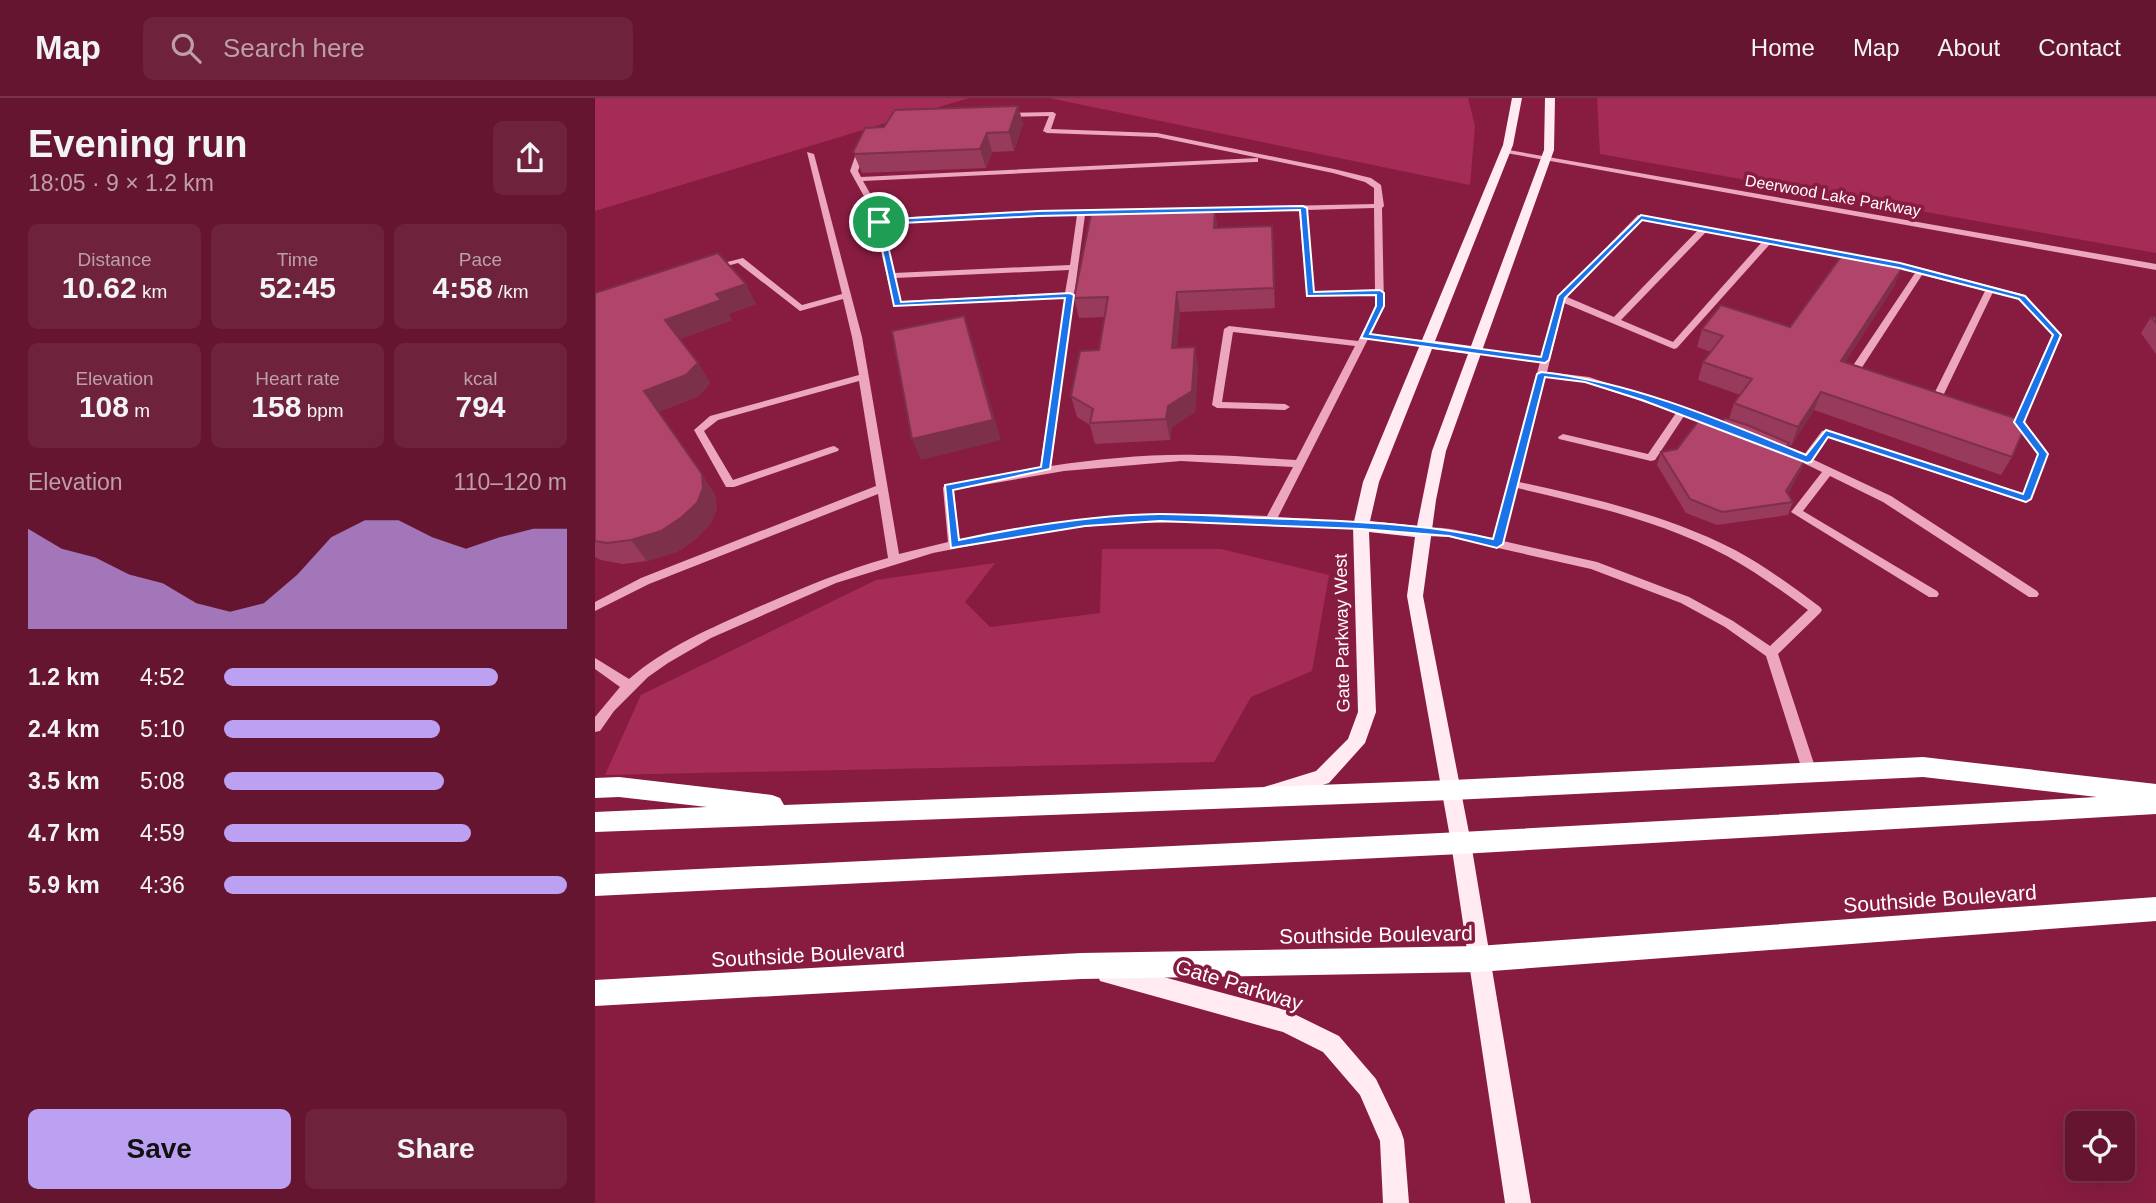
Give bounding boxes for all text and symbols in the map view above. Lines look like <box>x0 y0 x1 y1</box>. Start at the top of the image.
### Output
search box <box>143 17 633 80</box>
text: Map <box>35 29 101 66</box>
icon: search <box>167 29 205 67</box>
text: Search here <box>223 33 365 63</box>
text: Home <box>1751 34 1815 61</box>
text: Map <box>1853 34 1900 61</box>
text: About <box>1938 34 2000 61</box>
text: Contact <box>2038 34 2121 61</box>
button: share <box>493 121 567 195</box>
text: Evening run <box>28 123 248 165</box>
text: 18:05 · 9 × 1.2 km <box>28 170 214 196</box>
street label: Deerwood Lake Parkway <box>1744 172 1922 219</box>
pin <box>849 192 909 252</box>
icon: arrive <box>860 203 898 241</box>
text: Distance <box>78 249 151 270</box>
text: Time <box>277 249 318 270</box>
text: Pace <box>459 249 502 270</box>
text: 10.62 <box>62 271 137 304</box>
text: 52:45 <box>259 271 336 304</box>
text: 4:58 <box>433 271 493 304</box>
text: km <box>137 281 167 302</box>
text: /km <box>493 281 528 302</box>
text: Elevation <box>75 368 154 389</box>
text: Heart rate <box>255 368 340 389</box>
text: kcal <box>464 368 497 389</box>
text: 108 <box>79 390 129 423</box>
text: 158 <box>251 390 301 423</box>
text: 794 <box>455 390 506 423</box>
text: m <box>129 400 150 421</box>
text: bpm <box>301 400 344 421</box>
text: Elevation <box>28 469 123 495</box>
text: 110–120 m <box>454 469 567 495</box>
street label: Gate Parkway West <box>1331 553 1353 713</box>
text: 1.2 km <box>28 664 100 690</box>
text: 4:52 <box>140 664 185 690</box>
text: 2.4 km <box>28 716 100 742</box>
text: 5:10 <box>140 716 185 742</box>
text: 3.5 km <box>28 768 100 794</box>
text: 5:08 <box>140 768 185 794</box>
text: 4.7 km <box>28 820 100 846</box>
text: 4:59 <box>140 820 185 846</box>
text: 5.9 km <box>28 872 100 898</box>
text: 4:36 <box>140 872 185 898</box>
street label: Southside Boulevard <box>1842 880 2037 917</box>
street label: Southside Boulevard <box>1279 921 1473 948</box>
street label: Southside Boulevard <box>711 938 905 971</box>
street label: Gate Parkway <box>1173 954 1306 1015</box>
button: Save <box>28 1109 291 1189</box>
button: Share <box>305 1109 567 1189</box>
map controls <box>2065 1111 2135 1181</box>
button: locate <box>2065 1111 2135 1181</box>

